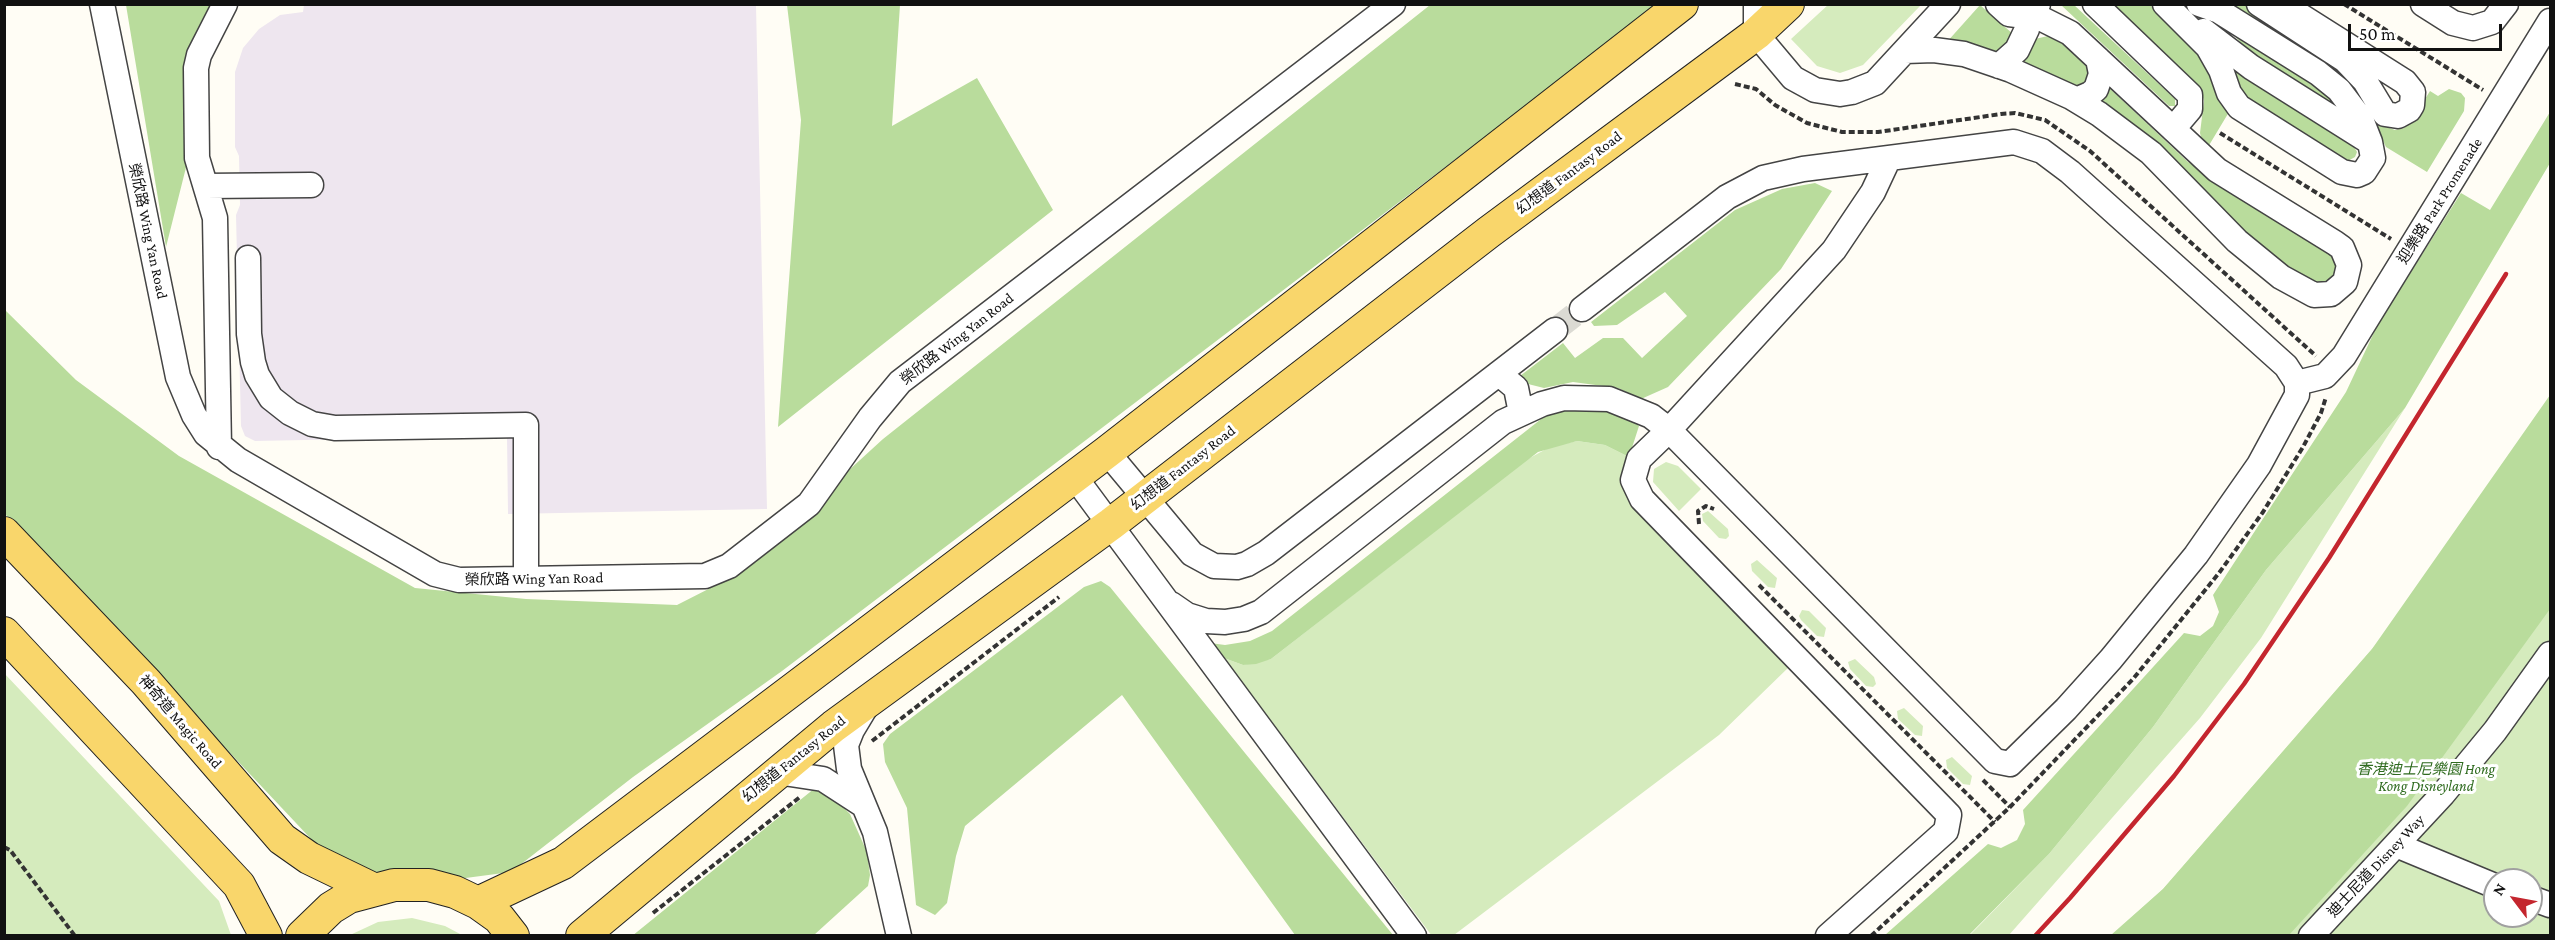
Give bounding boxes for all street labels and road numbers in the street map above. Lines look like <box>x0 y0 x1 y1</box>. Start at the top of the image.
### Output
street label: 幻想道 Fantasy Road <box>1513 127 1625 219</box>
street label: 迎樂路 Park Promenade <box>2394 135 2486 267</box>
street label: 榮欣路 Wing Yan Road <box>125 161 171 301</box>
street label: 榮欣路 Wing Yan Road <box>897 289 1017 389</box>
street label: 幻想道 Fantasy Road <box>1127 422 1239 514</box>
street label: 榮欣路 Wing Yan Road <box>465 569 603 589</box>
street label: 神奇道 Magic Road <box>135 672 225 772</box>
street label: 幻想道 Fantasy Road <box>739 712 849 806</box>
street label: 迪士尼道 Disney Way <box>2324 811 2428 921</box>

